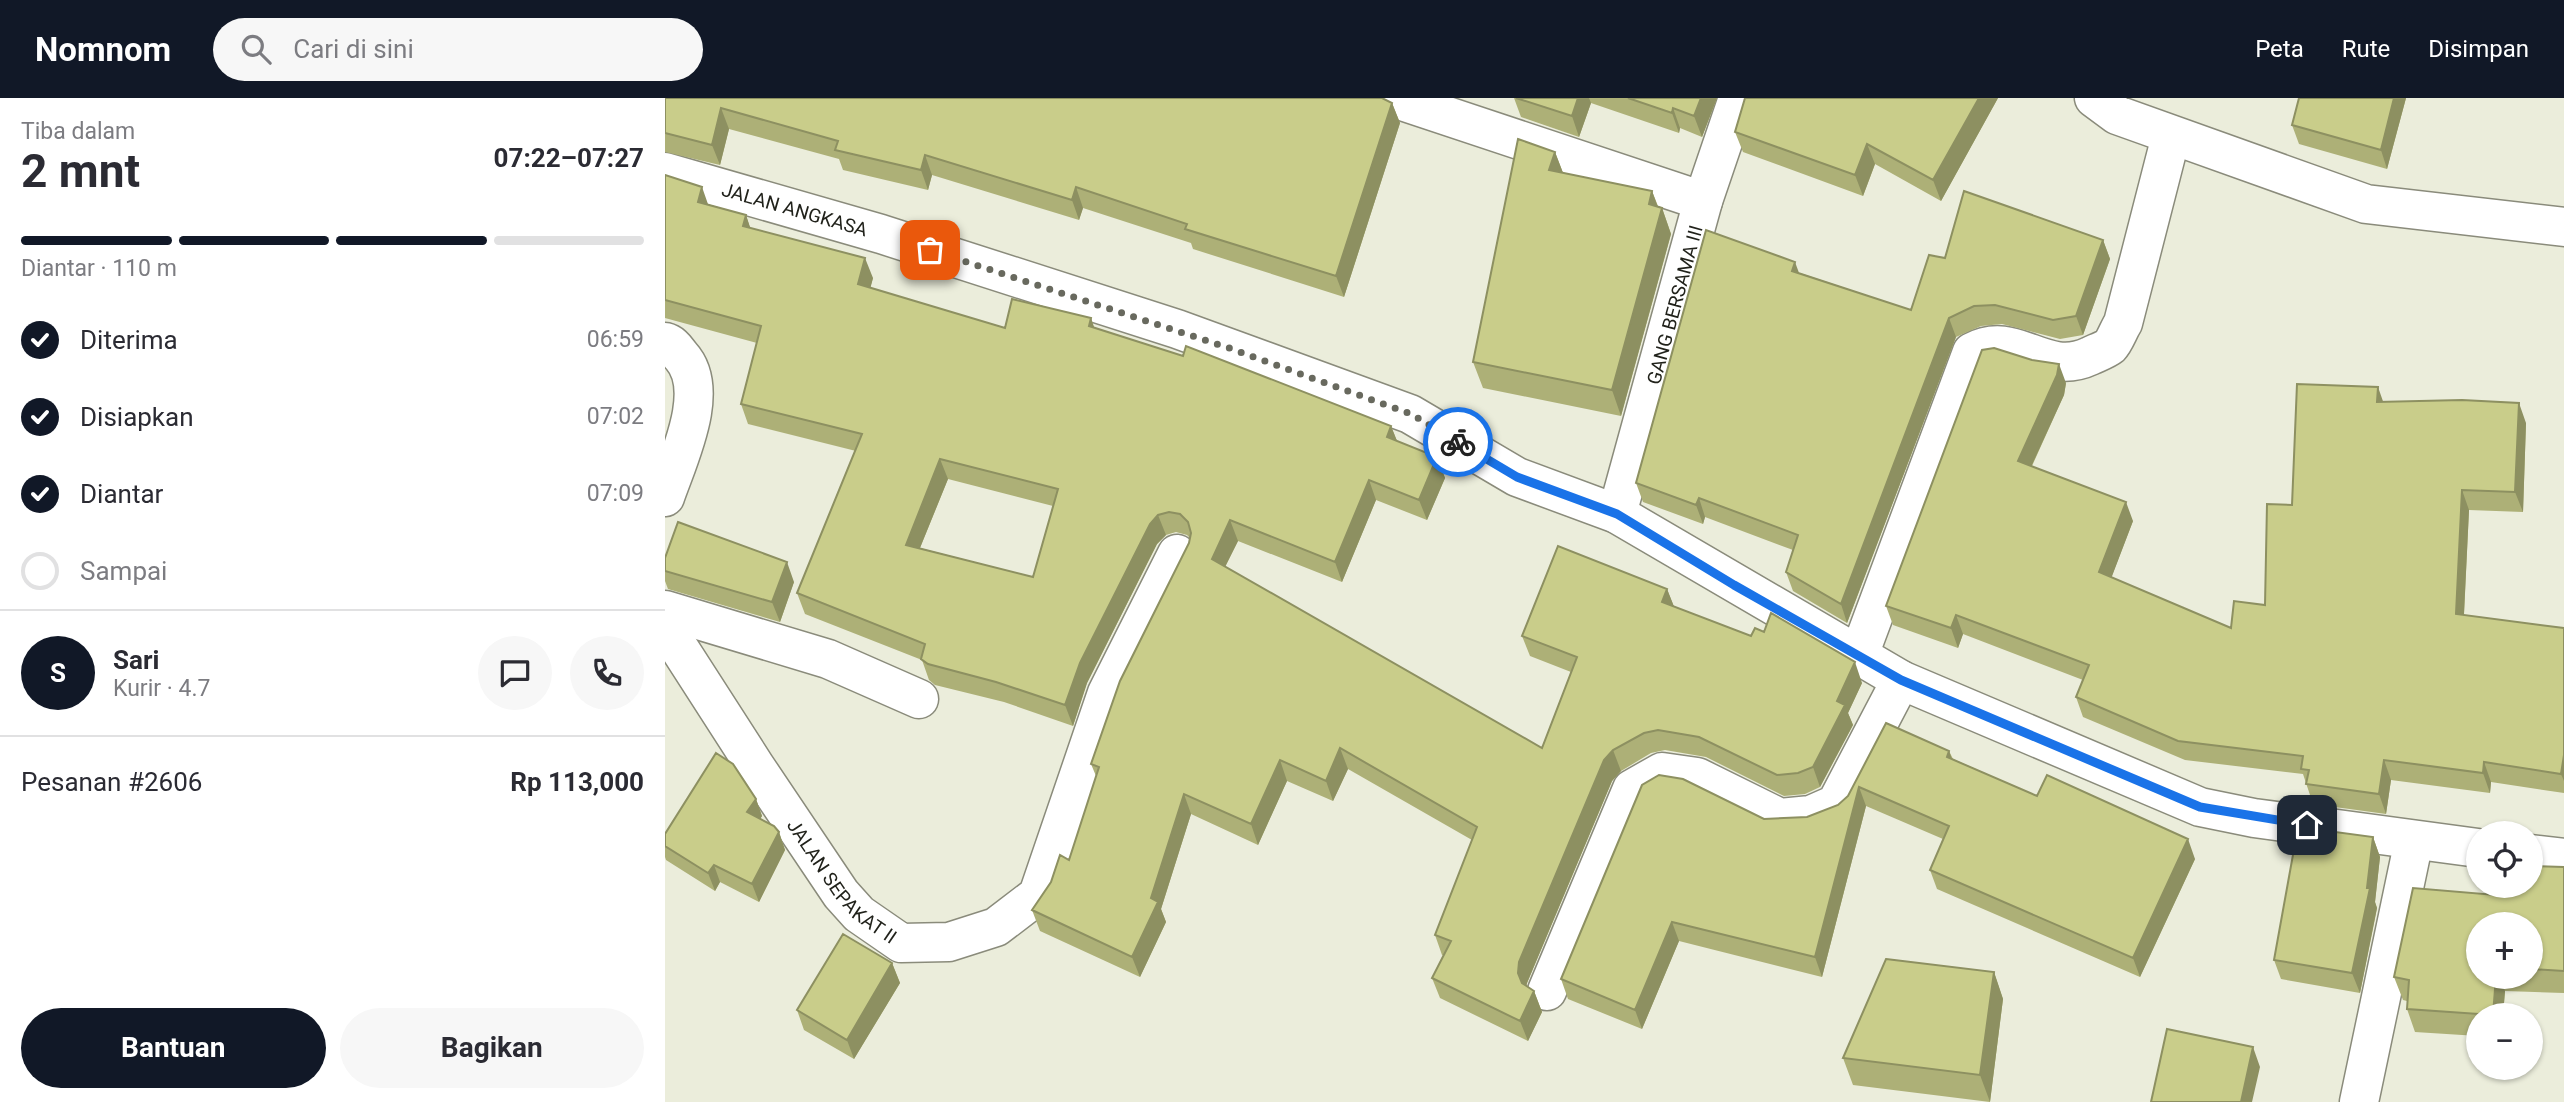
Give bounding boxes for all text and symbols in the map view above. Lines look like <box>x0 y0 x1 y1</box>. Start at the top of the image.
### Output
search box <box>213 18 703 81</box>
text: Nomnom <box>35 30 171 69</box>
icon: search <box>237 30 275 68</box>
text: Cari di sini <box>293 34 414 64</box>
text: Peta <box>2255 35 2304 63</box>
text: Rute <box>2342 35 2390 63</box>
text: Disimpan <box>2428 35 2529 63</box>
text: Tiba dalam <box>21 118 135 145</box>
text: 07:22–07:27 <box>494 143 644 173</box>
text: 2 mnt <box>21 144 140 198</box>
street label: JALAN ANGKASA <box>719 177 871 241</box>
pin <box>900 220 960 280</box>
street label: GANG BERSAMA III <box>1642 223 1707 387</box>
icon: bag <box>911 231 949 269</box>
text: Diantar · 110 m <box>21 255 177 282</box>
icon: check <box>21 321 59 359</box>
text: Diterima <box>80 325 178 355</box>
text: 06:59 <box>587 326 644 353</box>
icon: check <box>21 398 59 436</box>
text: Disiapkan <box>80 402 194 432</box>
text: 07:02 <box>587 403 644 430</box>
courier <box>1423 407 1493 477</box>
icon: bike <box>1439 423 1477 461</box>
icon: check <box>21 475 59 513</box>
text: Diantar <box>80 479 163 509</box>
text: 07:09 <box>587 480 644 507</box>
text: Sampai <box>80 556 167 586</box>
button: chat <box>478 636 552 710</box>
button: phone <box>570 636 644 710</box>
text: Sari <box>113 645 159 675</box>
text: S <box>50 658 66 688</box>
text: Kurir · 4.7 <box>113 675 210 702</box>
text: Pesanan #2606 <box>21 767 202 797</box>
text: Rp 113,000 <box>510 767 644 797</box>
pin <box>2277 795 2337 855</box>
icon: home <box>2288 806 2326 844</box>
street label: JALAN SEPAKAT II <box>783 815 901 948</box>
map controls <box>2466 821 2543 1080</box>
button: locate <box>2466 821 2543 898</box>
button: + <box>2466 912 2543 989</box>
button: − <box>2466 1003 2543 1080</box>
button: Bantuan <box>21 1008 326 1088</box>
button: Bagikan <box>340 1008 644 1088</box>

